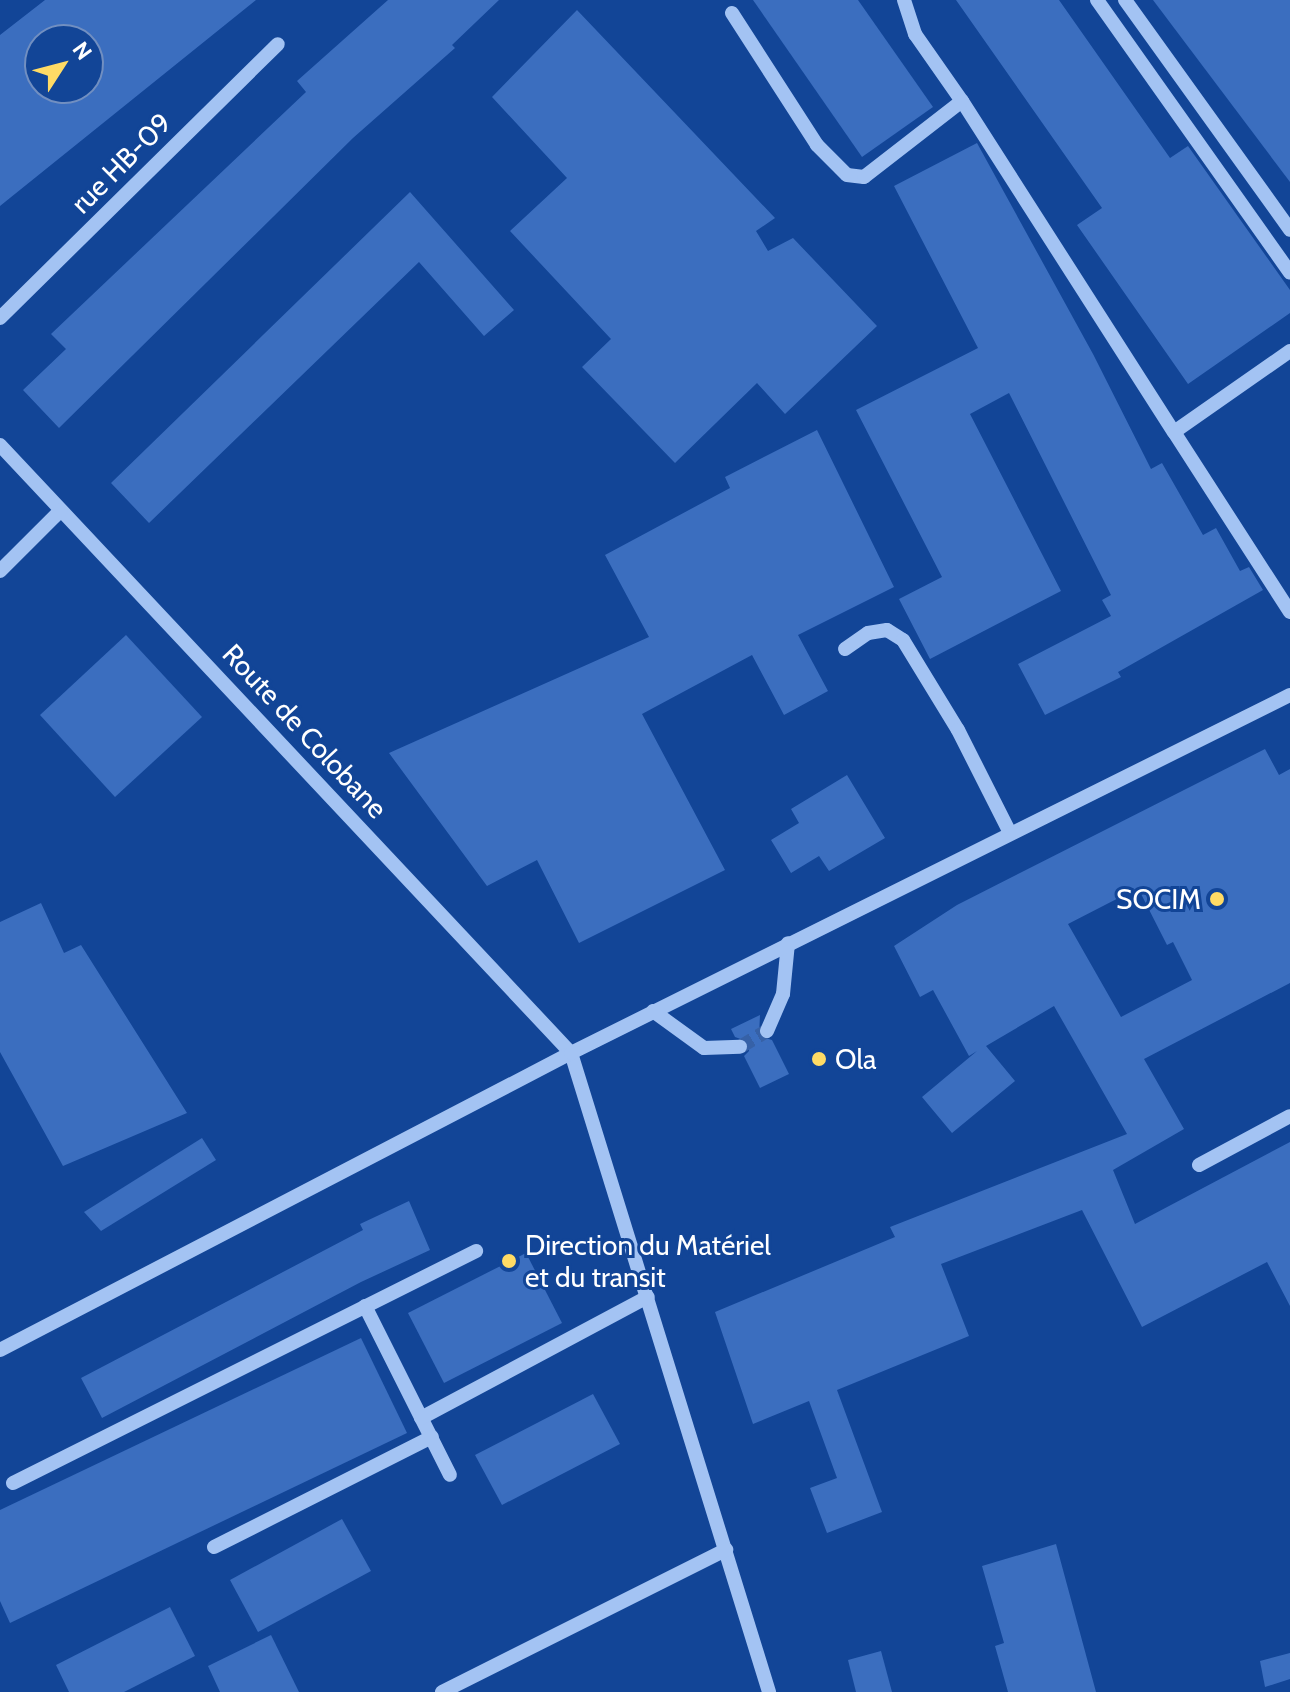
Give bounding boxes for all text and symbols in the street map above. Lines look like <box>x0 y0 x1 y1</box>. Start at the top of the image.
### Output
north arrow <box>24 24 104 104</box>
text: N <box>67 37 98 65</box>
street label: rue HB-09 <box>64 106 178 220</box>
street label: Route de Colobane <box>216 637 394 825</box>
place label: SOCIM <box>1116 882 1201 916</box>
marker: SOCIM <box>1208 890 1226 908</box>
place label: Ola <box>835 1042 876 1076</box>
marker: Ola <box>810 1050 828 1068</box>
place label: Direction du Matériel et du transit <box>525 1228 771 1294</box>
marker: Direction du Matériel et du transit <box>500 1252 518 1270</box>

